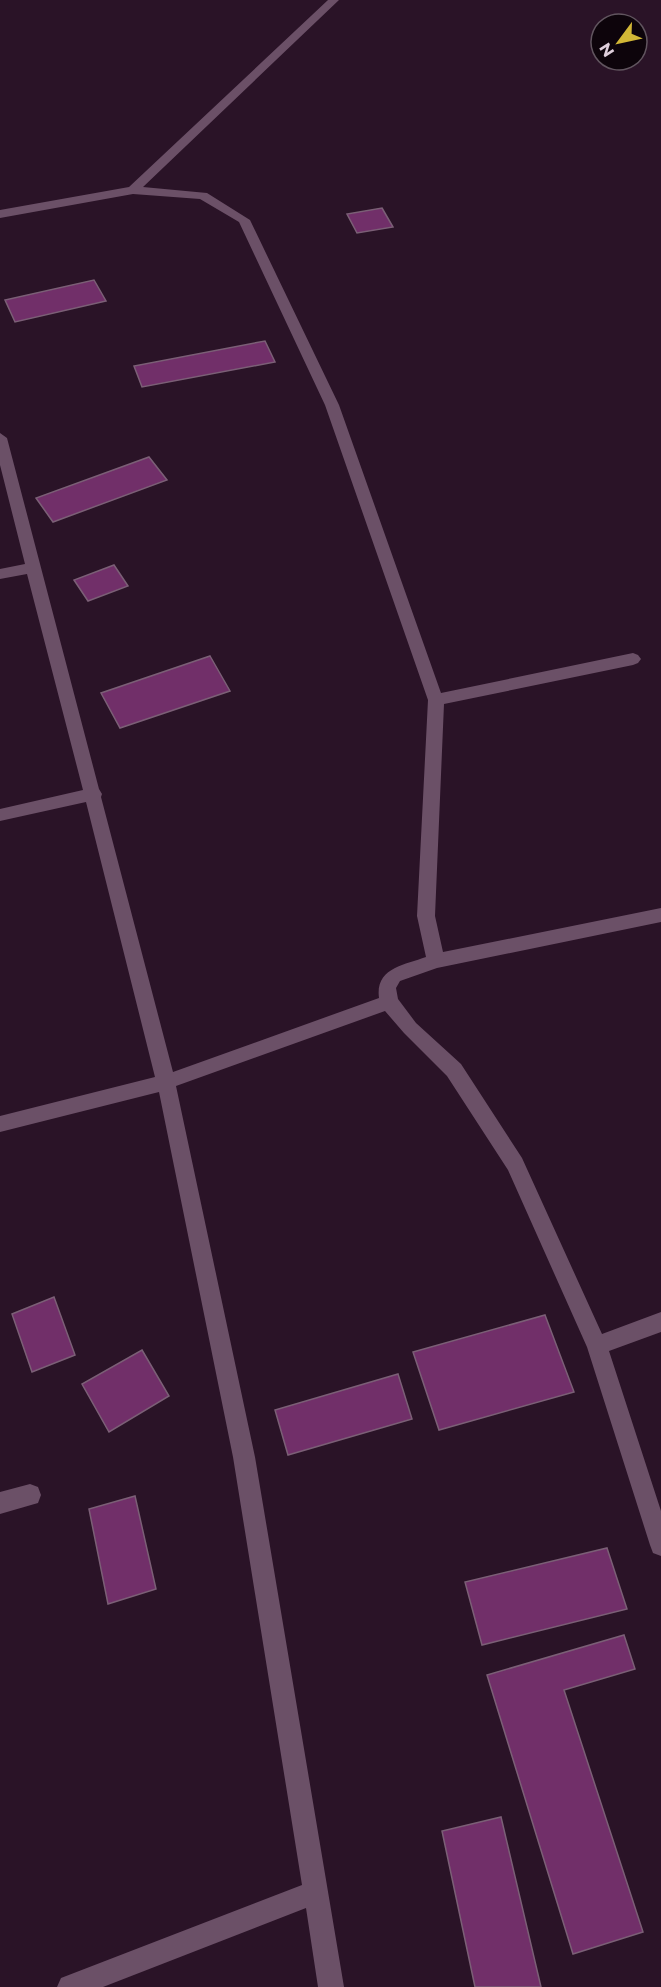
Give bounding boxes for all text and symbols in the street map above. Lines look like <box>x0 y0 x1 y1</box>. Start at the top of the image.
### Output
north arrow <box>589 12 649 72</box>
text: N <box>595 39 618 60</box>

